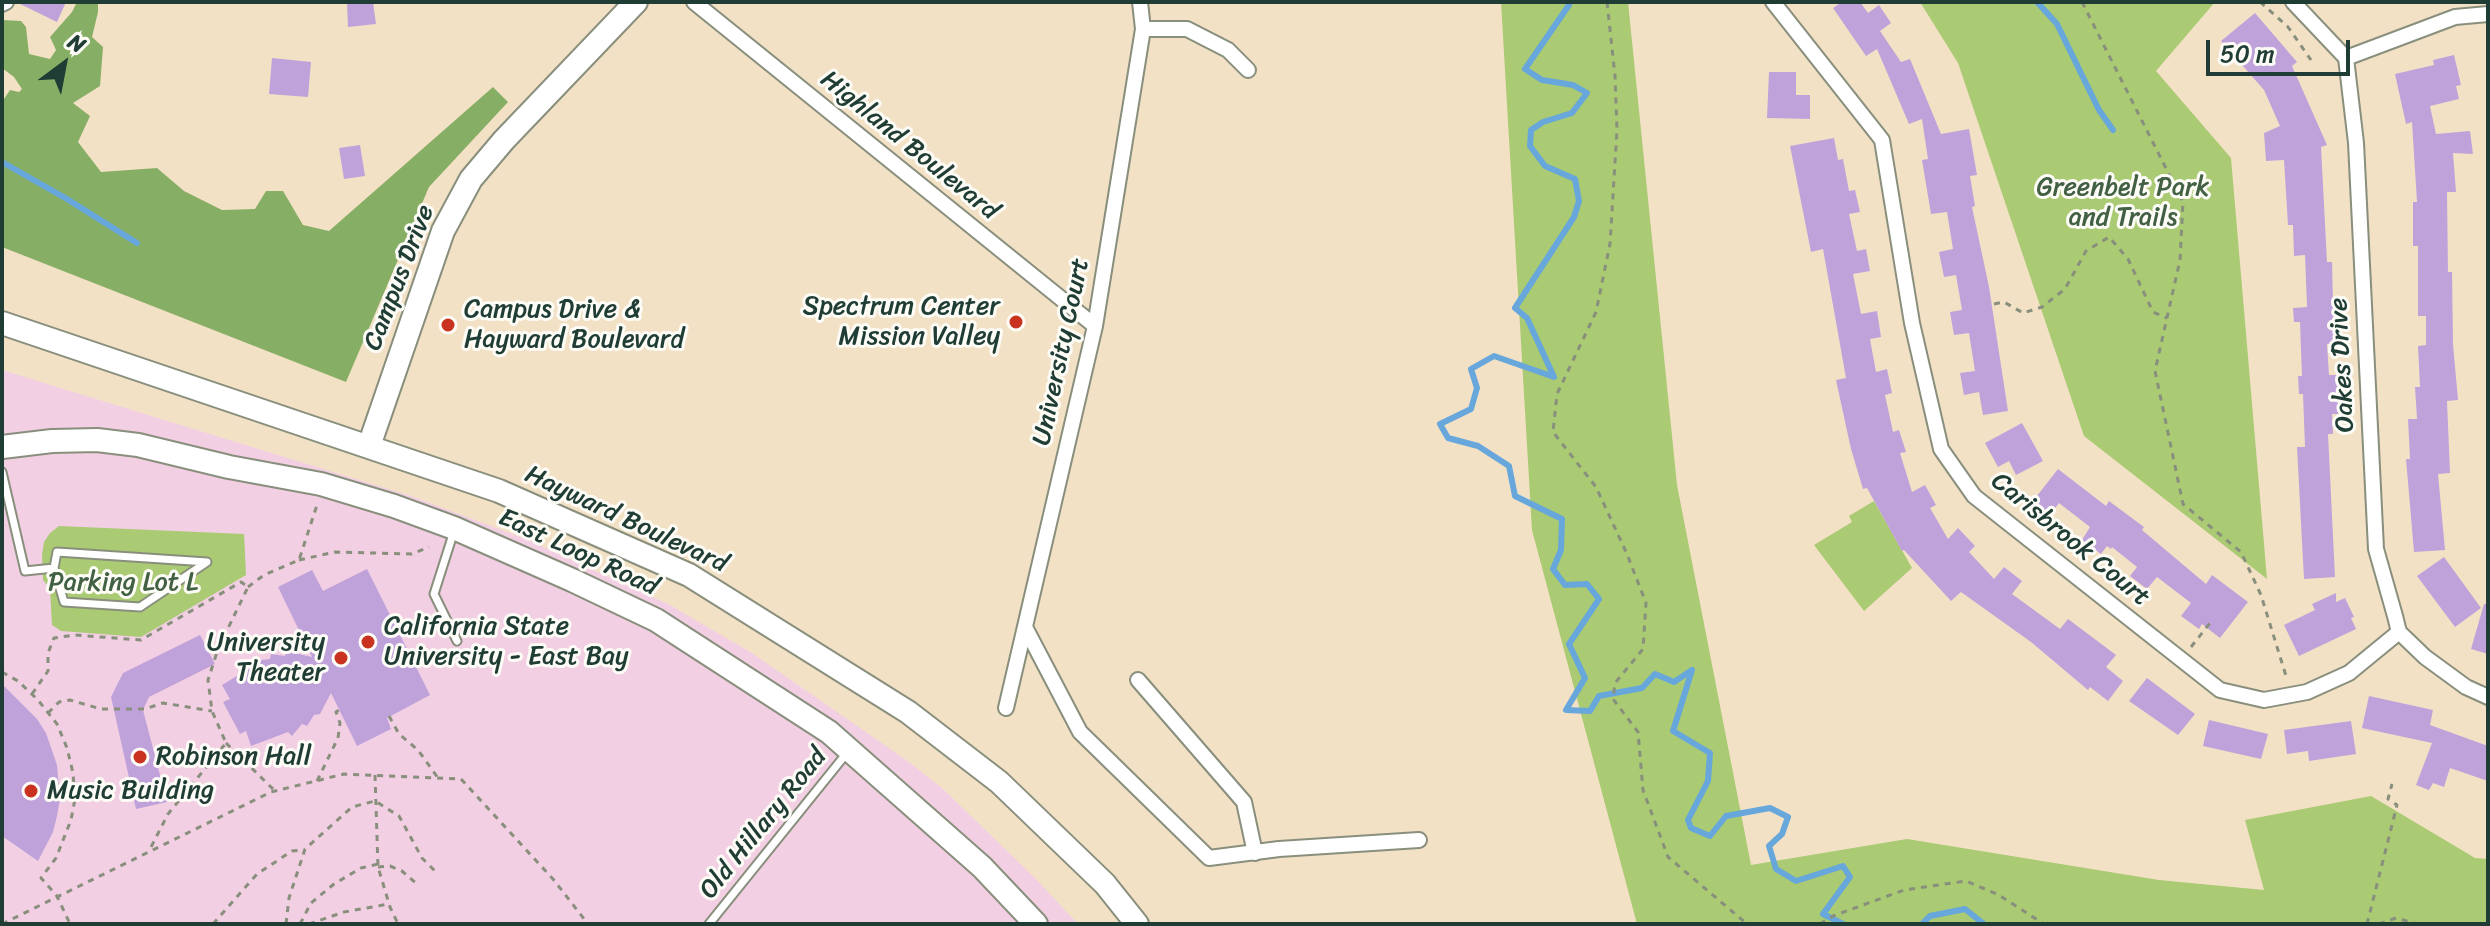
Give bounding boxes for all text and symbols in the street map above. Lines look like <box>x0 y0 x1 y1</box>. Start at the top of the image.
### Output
text: N <box>60 23 94 64</box>
north arrow <box>24 24 104 104</box>
scale bar <box>2210 24 2354 74</box>
text: 50 m <box>2220 33 2275 75</box>
street label: Highland Boulevard <box>814 65 1004 227</box>
park label: Greenbelt Park and Trails <box>2037 172 2209 234</box>
street label: Campus Drive <box>358 201 442 355</box>
street label: University Court <box>1027 256 1097 448</box>
place label: Spectrum Center Mission Valley <box>803 291 1000 352</box>
place label: Campus Drive & Hayward Boulevard <box>464 294 684 356</box>
street label: Oakes Drive <box>2324 297 2362 433</box>
marker: Spectrum Center Mission Valley <box>1007 313 1025 331</box>
marker: Campus Drive & Hayward Boulevard <box>439 316 457 334</box>
street label: Hayward Boulevard <box>520 459 732 581</box>
street label: Carisbrook Court <box>1984 466 2156 614</box>
street label: East Loop Road <box>493 502 663 604</box>
park label: Parking Lot L <box>48 567 198 599</box>
place label: California State University - East Bay <box>384 611 628 672</box>
place label: University Theater <box>207 627 325 688</box>
marker: California State University - East Bay <box>359 633 377 651</box>
marker: University Theater <box>332 649 350 667</box>
place label: Robinson Hall <box>156 741 311 773</box>
street label: Old Hillary Road <box>694 742 834 906</box>
marker: Robinson Hall <box>131 748 149 766</box>
place label: Music Building <box>47 775 214 807</box>
marker: Music Building <box>22 782 40 800</box>

